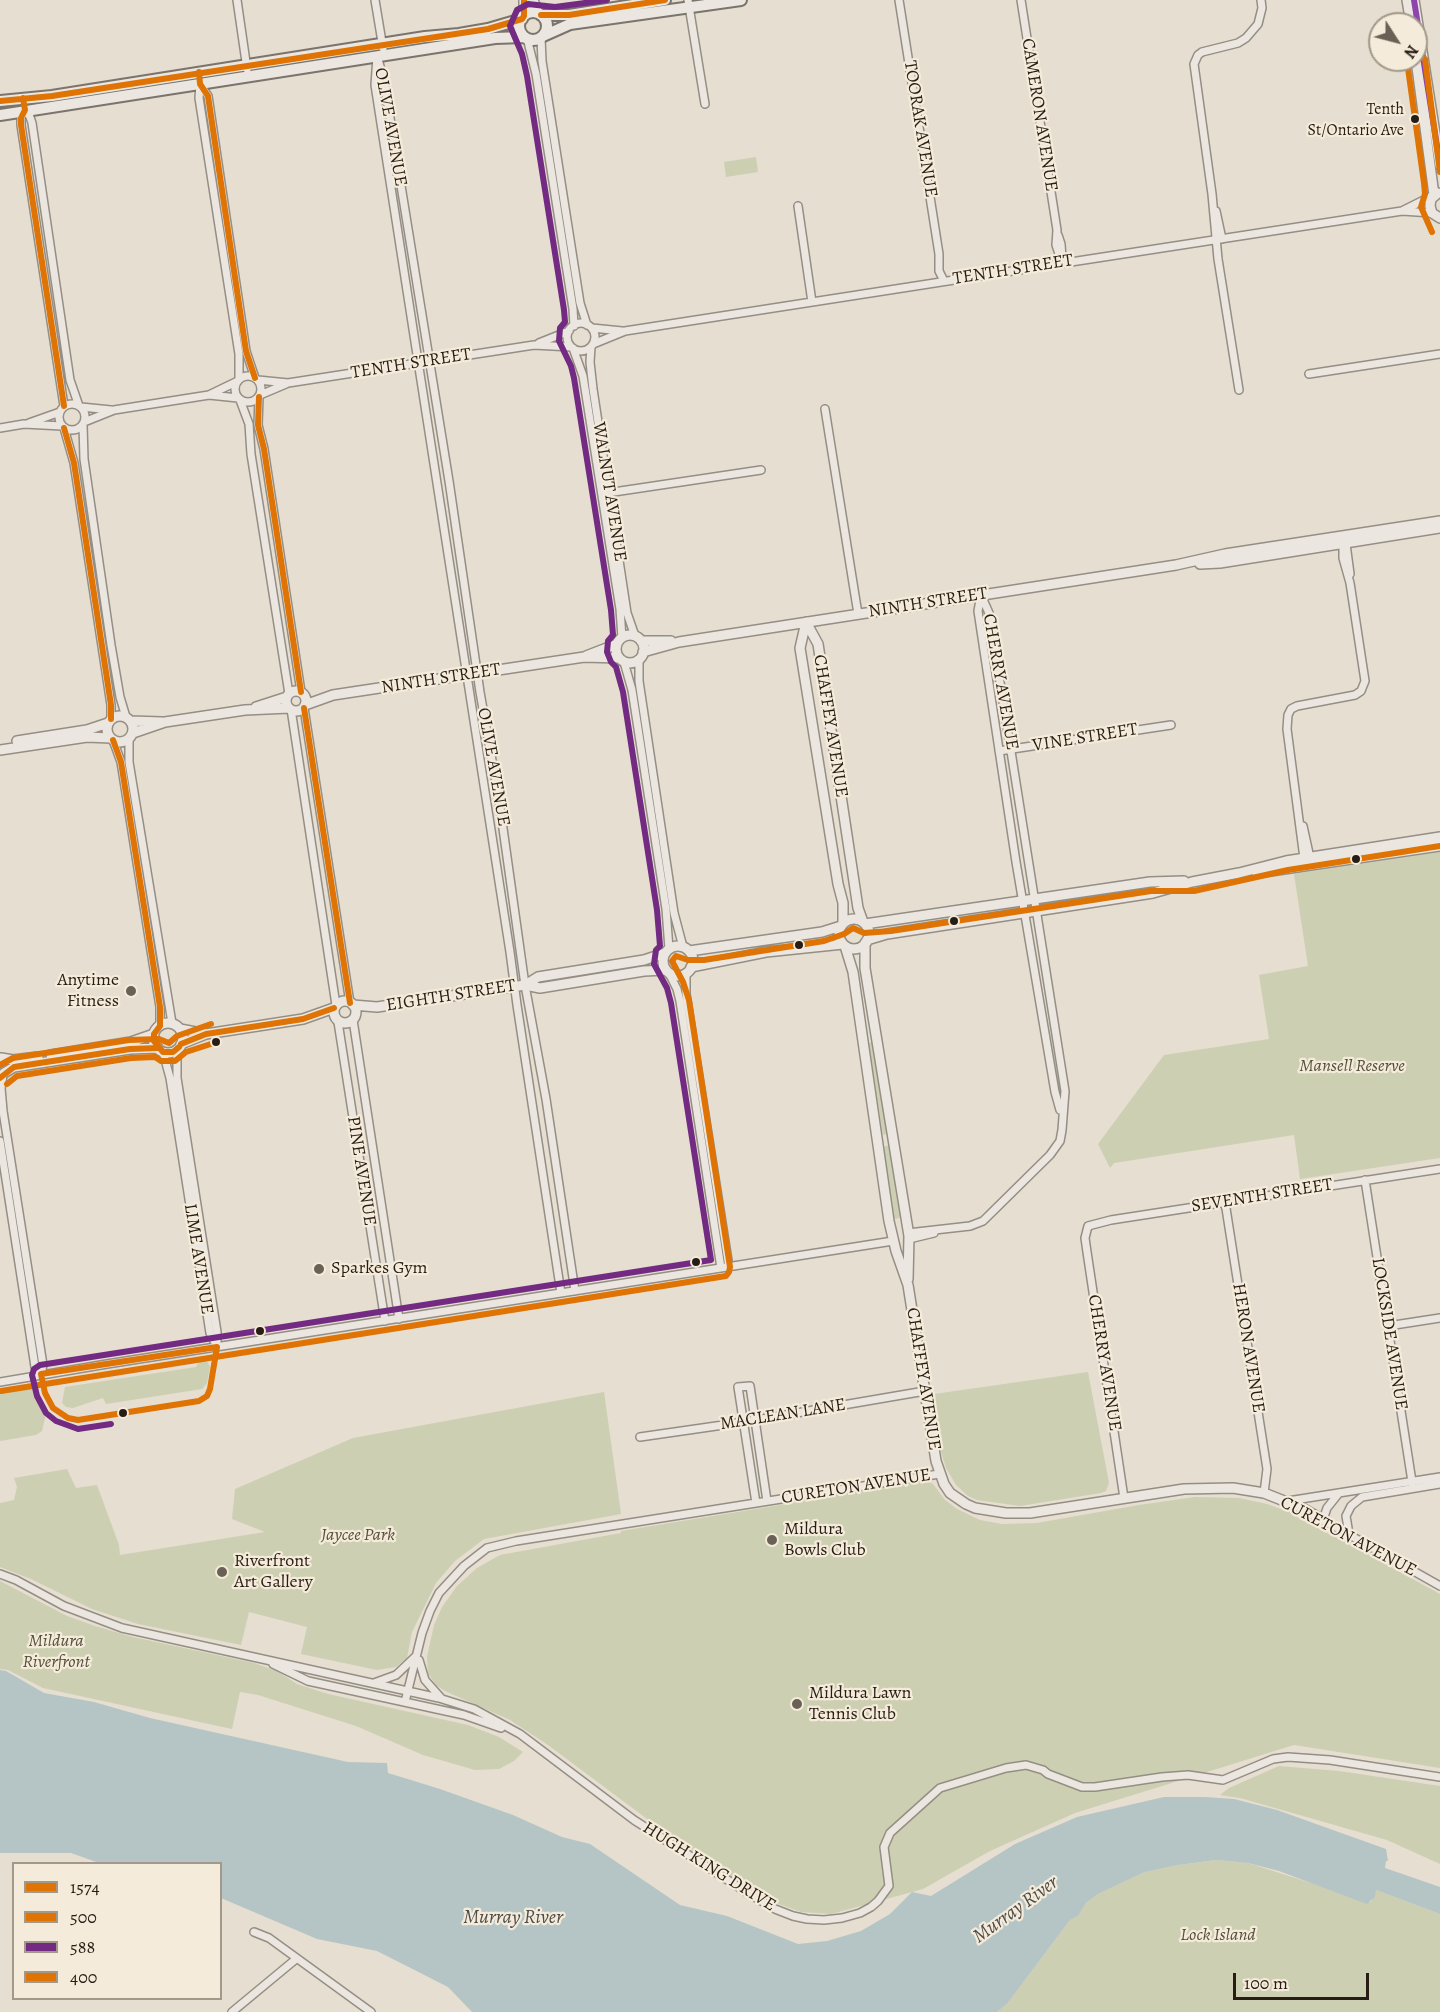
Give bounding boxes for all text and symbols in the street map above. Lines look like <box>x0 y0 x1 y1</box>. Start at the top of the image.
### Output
north arrow <box>1368 12 1428 72</box>
street label: CAMERON AVENUE <box>1016 37 1062 193</box>
text: N <box>1399 40 1423 63</box>
street label: TOORAK AVENUE <box>899 59 941 199</box>
street label: OLIVE AVENUE <box>369 66 411 188</box>
place label: Tenth St/Ontario Ave <box>1308 100 1404 138</box>
marker: Tenth St/Ontario Ave <box>1409 113 1421 125</box>
street label: TENTH STREET <box>951 250 1075 290</box>
street label: TENTH STREET <box>349 344 473 384</box>
street label: WALNUT AVENUE <box>587 421 631 563</box>
street label: NINTH STREET <box>867 583 989 623</box>
street label: CHERRY AVENUE <box>977 612 1023 752</box>
street label: CHAFFEY AVENUE <box>808 653 852 799</box>
street label: NINTH STREET <box>380 659 502 699</box>
street label: OLIVE AVENUE <box>472 706 514 828</box>
street label: VINE STREET <box>1031 719 1139 757</box>
unlabelled marker <box>1350 853 1362 865</box>
unlabelled marker <box>948 915 960 927</box>
unlabelled marker <box>793 939 805 951</box>
place label: Anytime Fitness <box>57 970 119 1012</box>
street label: EIGHTH STREET <box>385 975 517 1017</box>
marker: Anytime Fitness <box>124 984 138 998</box>
unlabelled marker <box>210 1036 222 1048</box>
park label: Mansell Reserve <box>1299 1056 1405 1078</box>
street label: PINE AVENUE <box>342 1115 380 1227</box>
street label: SEVENTH STREET <box>1190 1174 1334 1218</box>
street label: LIME AVENUE <box>179 1202 217 1316</box>
unlabelled marker <box>690 1256 702 1268</box>
street label: LOCKSIDE AVENUE <box>1366 1256 1412 1412</box>
place label: Sparkes Gym <box>331 1258 427 1280</box>
marker: Sparkes Gym <box>312 1262 326 1276</box>
street label: HERON AVENUE <box>1227 1282 1269 1414</box>
street label: CHERRY AVENUE <box>1083 1293 1125 1433</box>
street label: CHAFFEY AVENUE <box>901 1306 945 1452</box>
unlabelled marker <box>254 1325 266 1337</box>
street label: MACLEAN LANE <box>719 1394 847 1436</box>
unlabelled marker <box>117 1407 129 1419</box>
street label: CURETON AVENUE <box>780 1465 932 1509</box>
street label: CURETON AVENUE <box>1276 1492 1420 1582</box>
place label: Mildura Bowls Club <box>784 1519 866 1562</box>
park label: Jaycee Park <box>321 1525 395 1547</box>
marker: Mildura Bowls Club <box>765 1533 779 1547</box>
place label: Riverfront Art Gallery <box>234 1551 313 1594</box>
marker: Riverfront Art Gallery <box>215 1565 229 1579</box>
park label: Mildura Riverfront <box>22 1631 90 1674</box>
place label: Mildura Lawn Tennis Club <box>809 1683 911 1726</box>
marker: Mildura Lawn Tennis Club <box>790 1697 804 1711</box>
street label: HUGH KING DRIVE <box>638 1817 780 1917</box>
legend <box>12 1862 222 2000</box>
water label: Murray River <box>969 1871 1063 1949</box>
text: 1574 <box>70 1875 100 1899</box>
text: 500 <box>70 1905 97 1929</box>
water label: Murray River <box>463 1906 563 1930</box>
park label: Lock Island <box>1180 1925 1256 1947</box>
text: 588 <box>70 1935 95 1959</box>
scale bar <box>1236 1961 1372 1999</box>
text: 400 <box>70 1965 97 1989</box>
text: 100 m <box>1244 1971 1288 1995</box>

